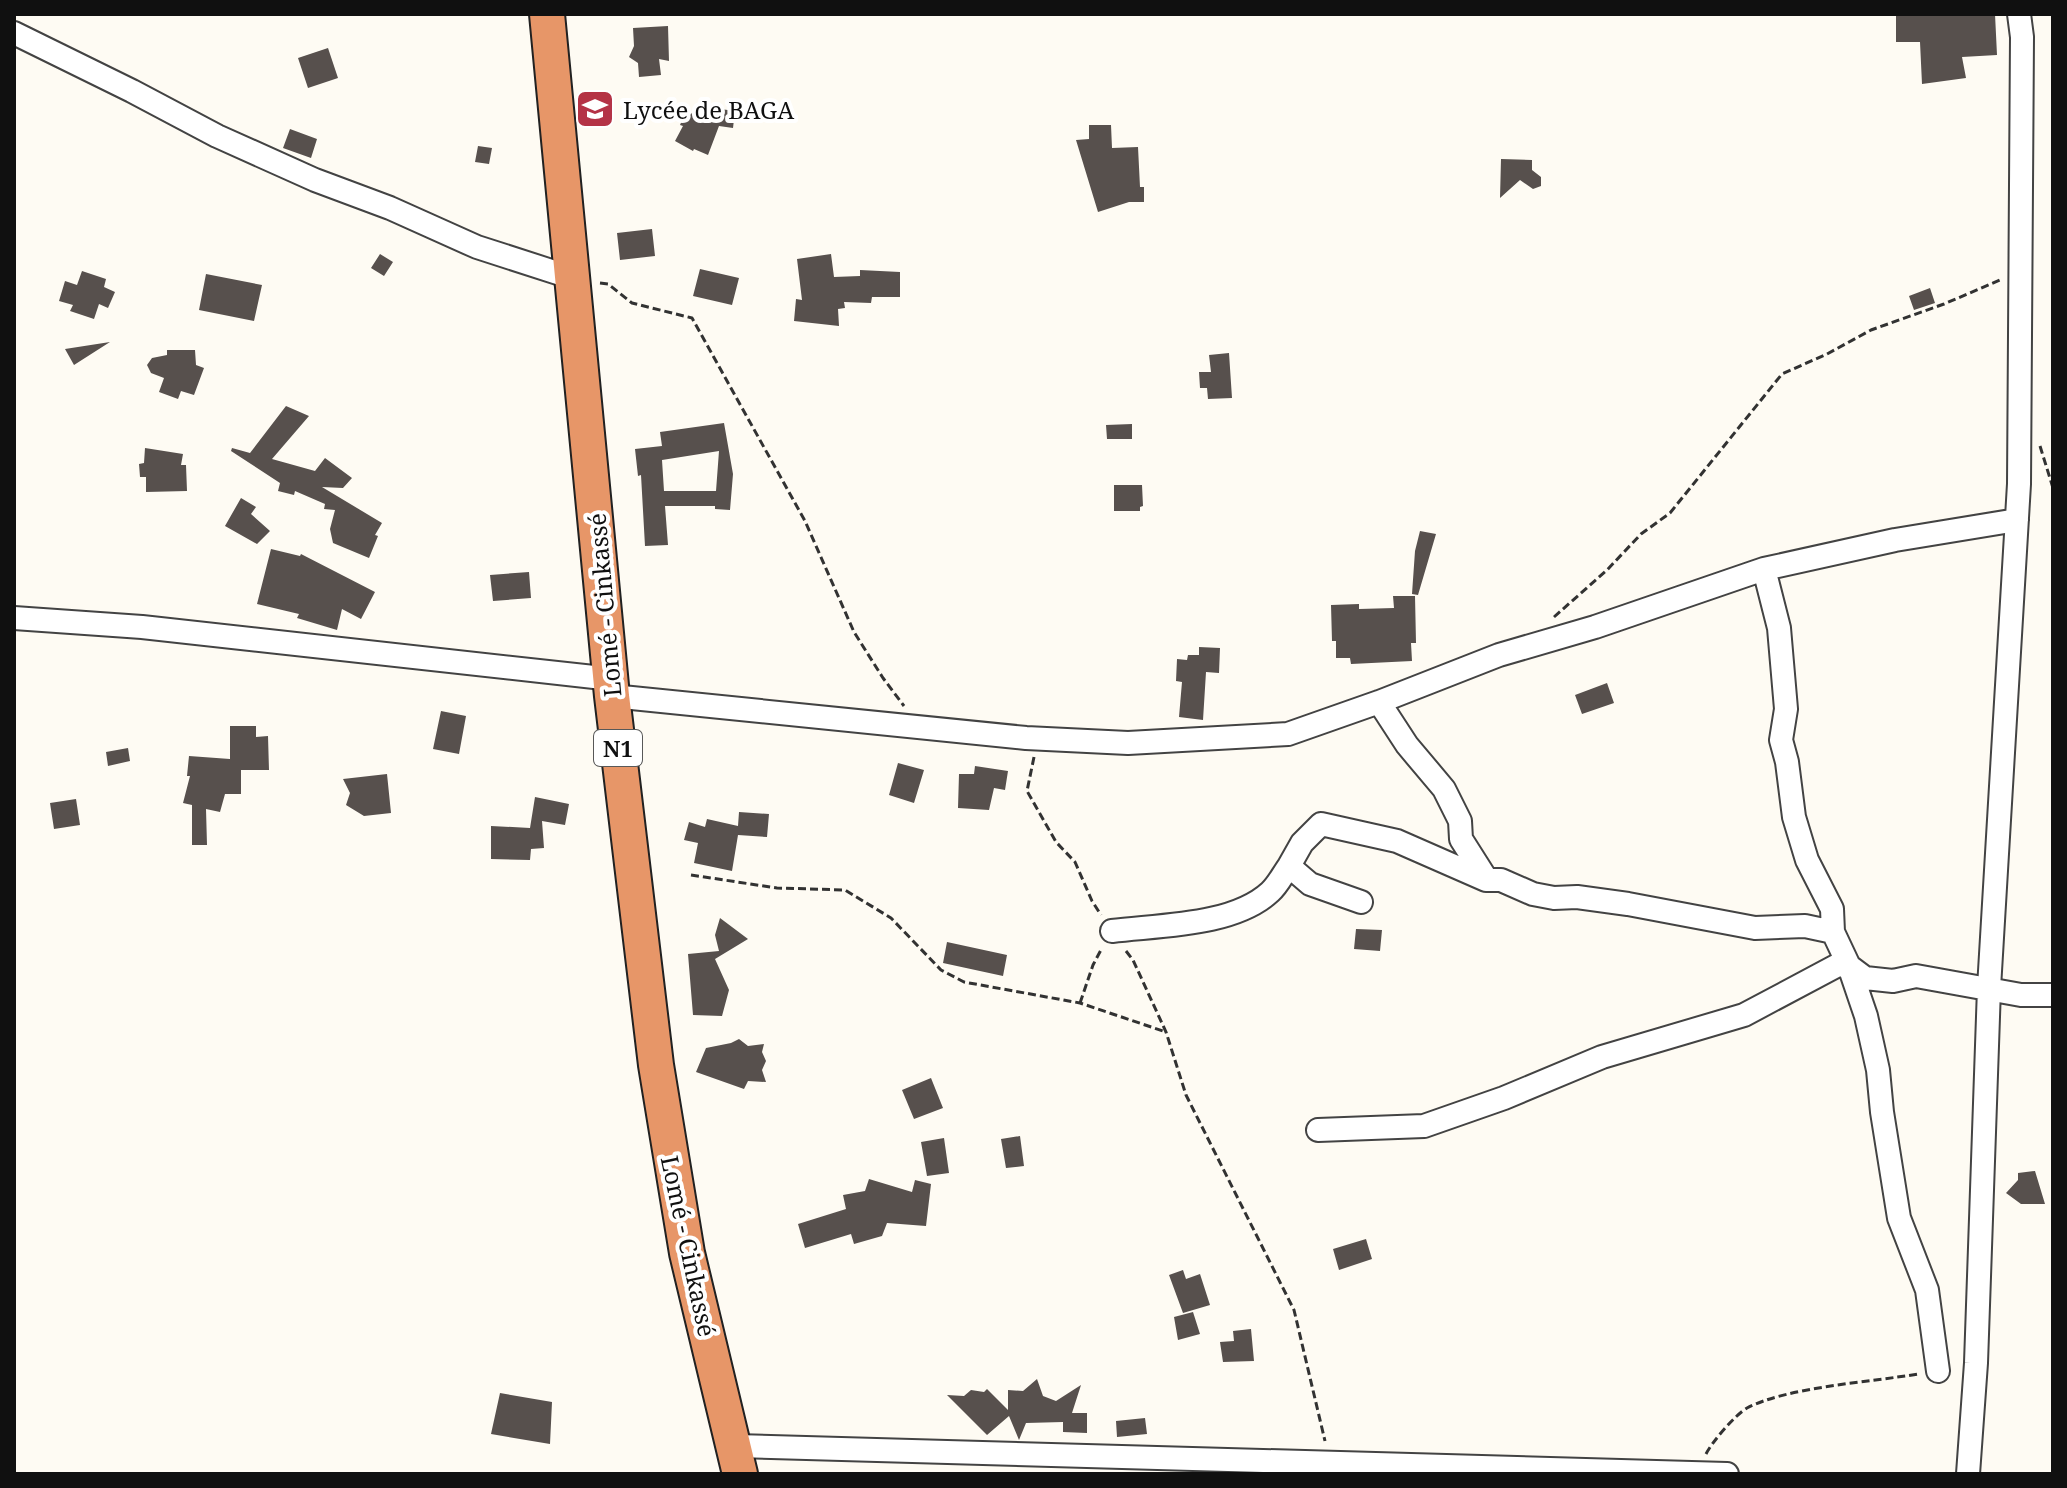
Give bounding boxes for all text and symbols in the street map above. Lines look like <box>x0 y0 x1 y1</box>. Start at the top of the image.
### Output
school or university icon: Lycée de BAGA <box>574 88 616 130</box>
place label: Lycée de BAGA <box>623 93 794 126</box>
street label: Lomé - Cinkassé <box>580 512 628 698</box>
road number: N1 <box>594 730 642 766</box>
street label: Lomé - Cinkassé <box>654 1152 724 1340</box>

